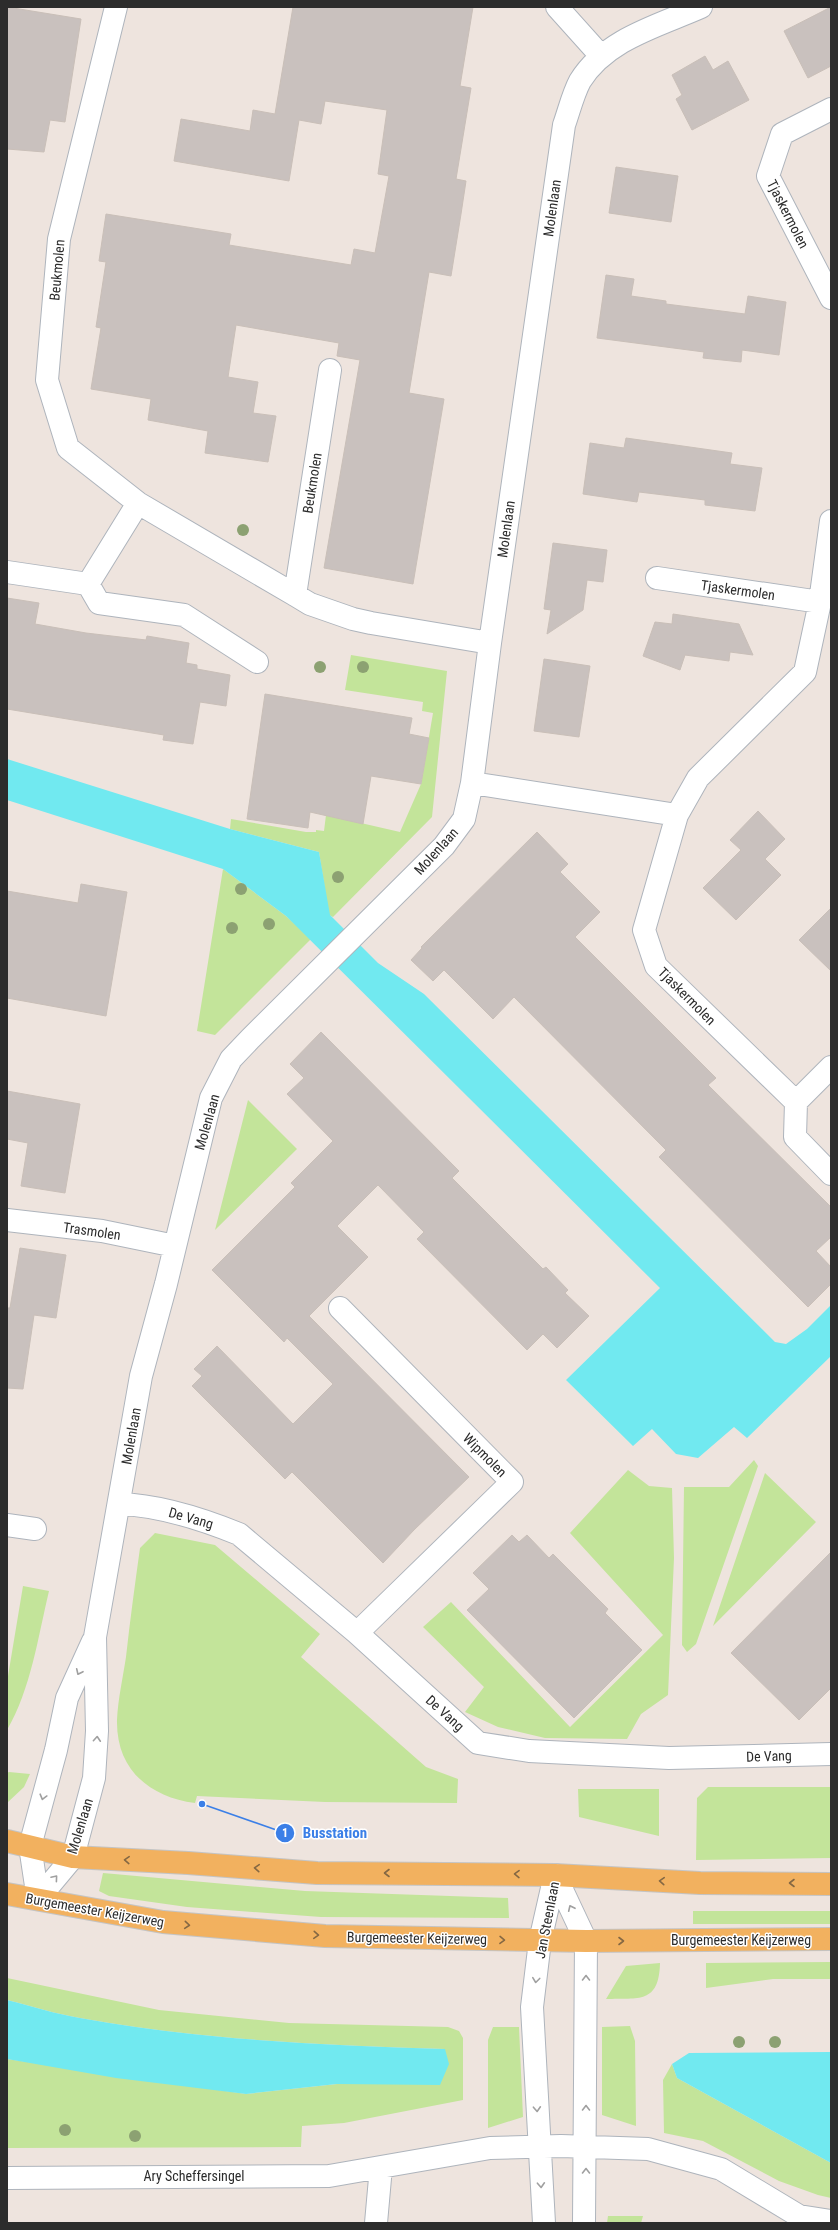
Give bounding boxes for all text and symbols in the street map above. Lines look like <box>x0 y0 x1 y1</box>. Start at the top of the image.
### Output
street label: Tjaskermolen <box>764 177 812 251</box>
street label: Molenlaan <box>540 178 564 238</box>
street label: Beukmolen <box>46 239 68 301</box>
street label: Beukmolen <box>299 451 325 515</box>
street label: Molenlaan <box>494 499 518 559</box>
street label: Tjaskermolen <box>700 577 776 603</box>
street label: Molenlaan <box>411 824 461 878</box>
street label: Tjaskermolen <box>655 964 719 1028</box>
street label: Molenlaan <box>191 1092 223 1152</box>
street label: Trasmolen <box>62 1219 122 1243</box>
street label: Molenlaan <box>118 1406 144 1466</box>
street label: Wipmolen <box>460 1430 510 1480</box>
street label: De Vang <box>167 1504 215 1532</box>
one-way arrow <box>76 1668 84 1675</box>
street label: De Vang <box>423 1692 467 1734</box>
one-way arrow <box>93 1736 101 1742</box>
street label: De Vang <box>746 1747 792 1765</box>
one-way arrow <box>40 1793 48 1800</box>
street label: Molenlaan <box>64 1796 96 1856</box>
callout: Busstation <box>275 1819 375 1846</box>
text: Busstation <box>303 1824 367 1842</box>
text: 1 <box>282 1826 288 1840</box>
one-way arrow <box>124 1856 130 1864</box>
one-way arrow <box>254 1864 260 1873</box>
one-way arrow <box>384 1869 390 1877</box>
one-way arrow <box>514 1870 520 1878</box>
one-way arrow <box>51 1875 58 1883</box>
one-way arrow <box>659 1877 665 1886</box>
one-way arrow <box>789 1879 795 1887</box>
street label: Jan Steenlaan <box>532 1880 562 1960</box>
street label: Burgemeester Keijzerweg <box>25 1890 165 1930</box>
one-way arrow <box>568 1905 576 1912</box>
one-way arrow <box>184 1920 190 1929</box>
street label: Burgemeester Keijzerweg <box>347 1929 487 1947</box>
one-way arrow <box>313 1931 319 1940</box>
street label: Burgemeester Keijzerweg <box>671 1932 811 1948</box>
one-way arrow <box>499 1936 505 1944</box>
one-way arrow <box>618 1937 624 1945</box>
one-way arrow <box>582 1975 590 1981</box>
one-way arrow <box>531 1977 540 1983</box>
one-way arrow <box>582 2105 590 2111</box>
one-way arrow <box>533 2106 542 2112</box>
street label: Ary Scheffersingel <box>143 2168 245 2184</box>
one-way arrow <box>582 2168 590 2174</box>
one-way arrow <box>536 2182 545 2188</box>

